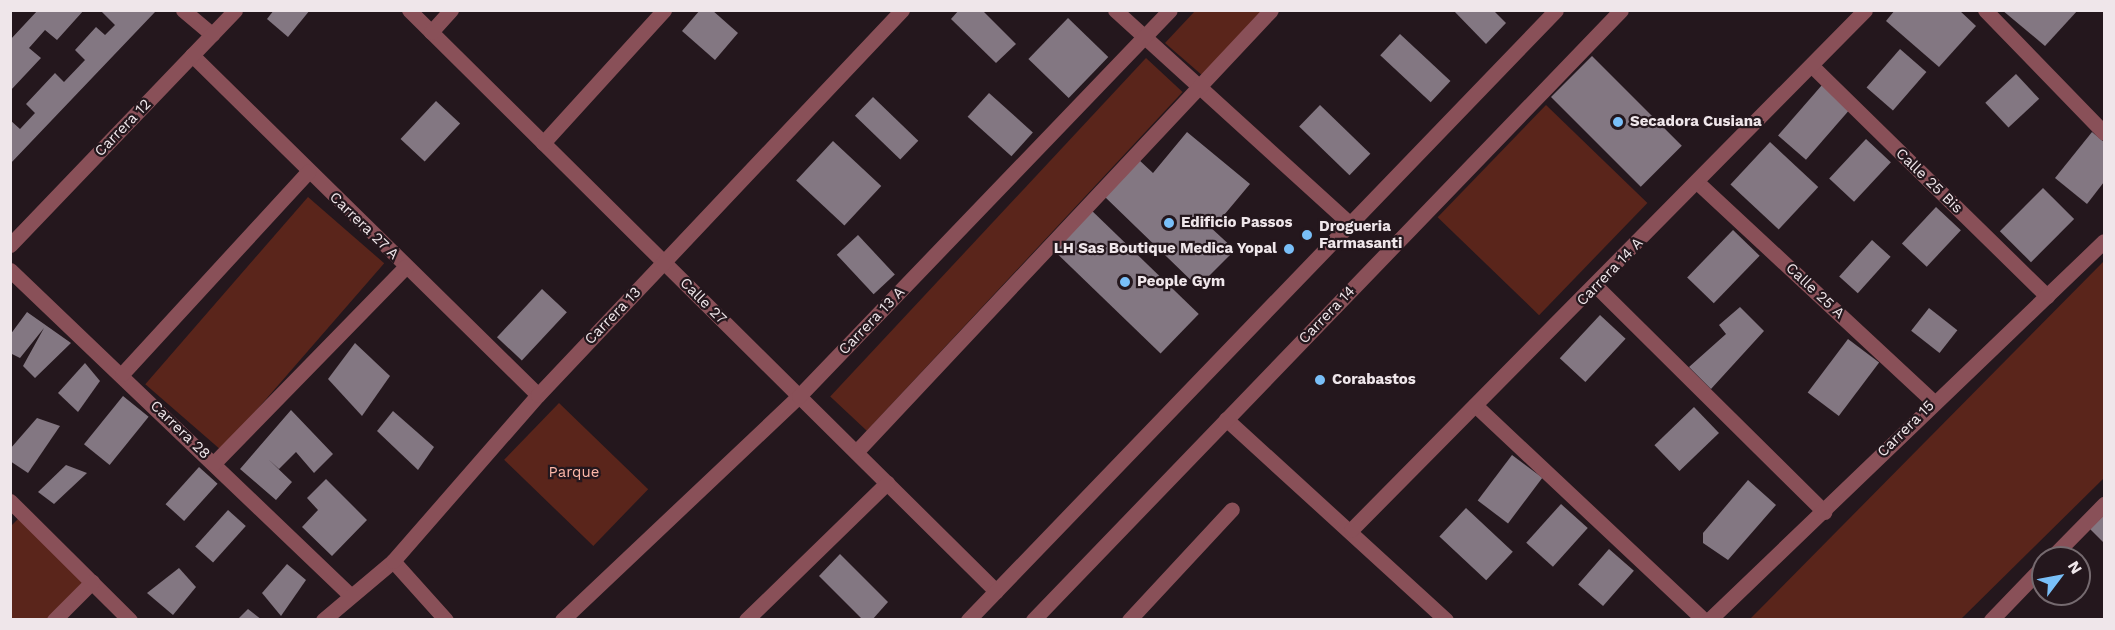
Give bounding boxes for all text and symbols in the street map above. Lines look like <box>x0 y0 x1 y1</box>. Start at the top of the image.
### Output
street label: Carrera 12 <box>91 95 155 161</box>
place label: Secadora Cusiana <box>1630 113 1762 131</box>
marker: Secadora Cusiana <box>1611 115 1625 129</box>
street label: Calle 25 Bis <box>1892 145 1966 217</box>
street label: Carrera 27 A <box>325 188 403 264</box>
place label: Edificio Passos <box>1181 214 1292 232</box>
marker: Edificio Passos <box>1162 216 1176 230</box>
place label: Drogueria Farmasanti <box>1319 217 1402 252</box>
marker: Drogueria Farmasanti <box>1300 228 1314 242</box>
street label: Carrera 14 A <box>1573 234 1647 310</box>
place label: LH Sas Boutique Medica Yopal <box>1053 240 1277 258</box>
marker: LH Sas Boutique Medica Yopal <box>1282 242 1296 256</box>
street label: Calle 25 A <box>1782 259 1848 323</box>
place label: People Gym <box>1137 273 1225 291</box>
street label: Calle 27 <box>676 274 730 328</box>
marker: People Gym <box>1118 275 1132 289</box>
street label: Carrera 14 <box>1295 282 1359 348</box>
street label: Carrera 13 <box>581 283 645 349</box>
street label: Carrera 13 A <box>835 283 909 359</box>
place label: Corabastos <box>1332 371 1416 389</box>
marker: Corabastos <box>1313 373 1327 387</box>
street label: Carrera 28 <box>146 397 214 463</box>
street label: Carrera 15 <box>1874 397 1938 461</box>
park label: Parque <box>549 464 599 482</box>
north arrow <box>2031 546 2091 606</box>
text: N <box>2064 557 2086 577</box>

